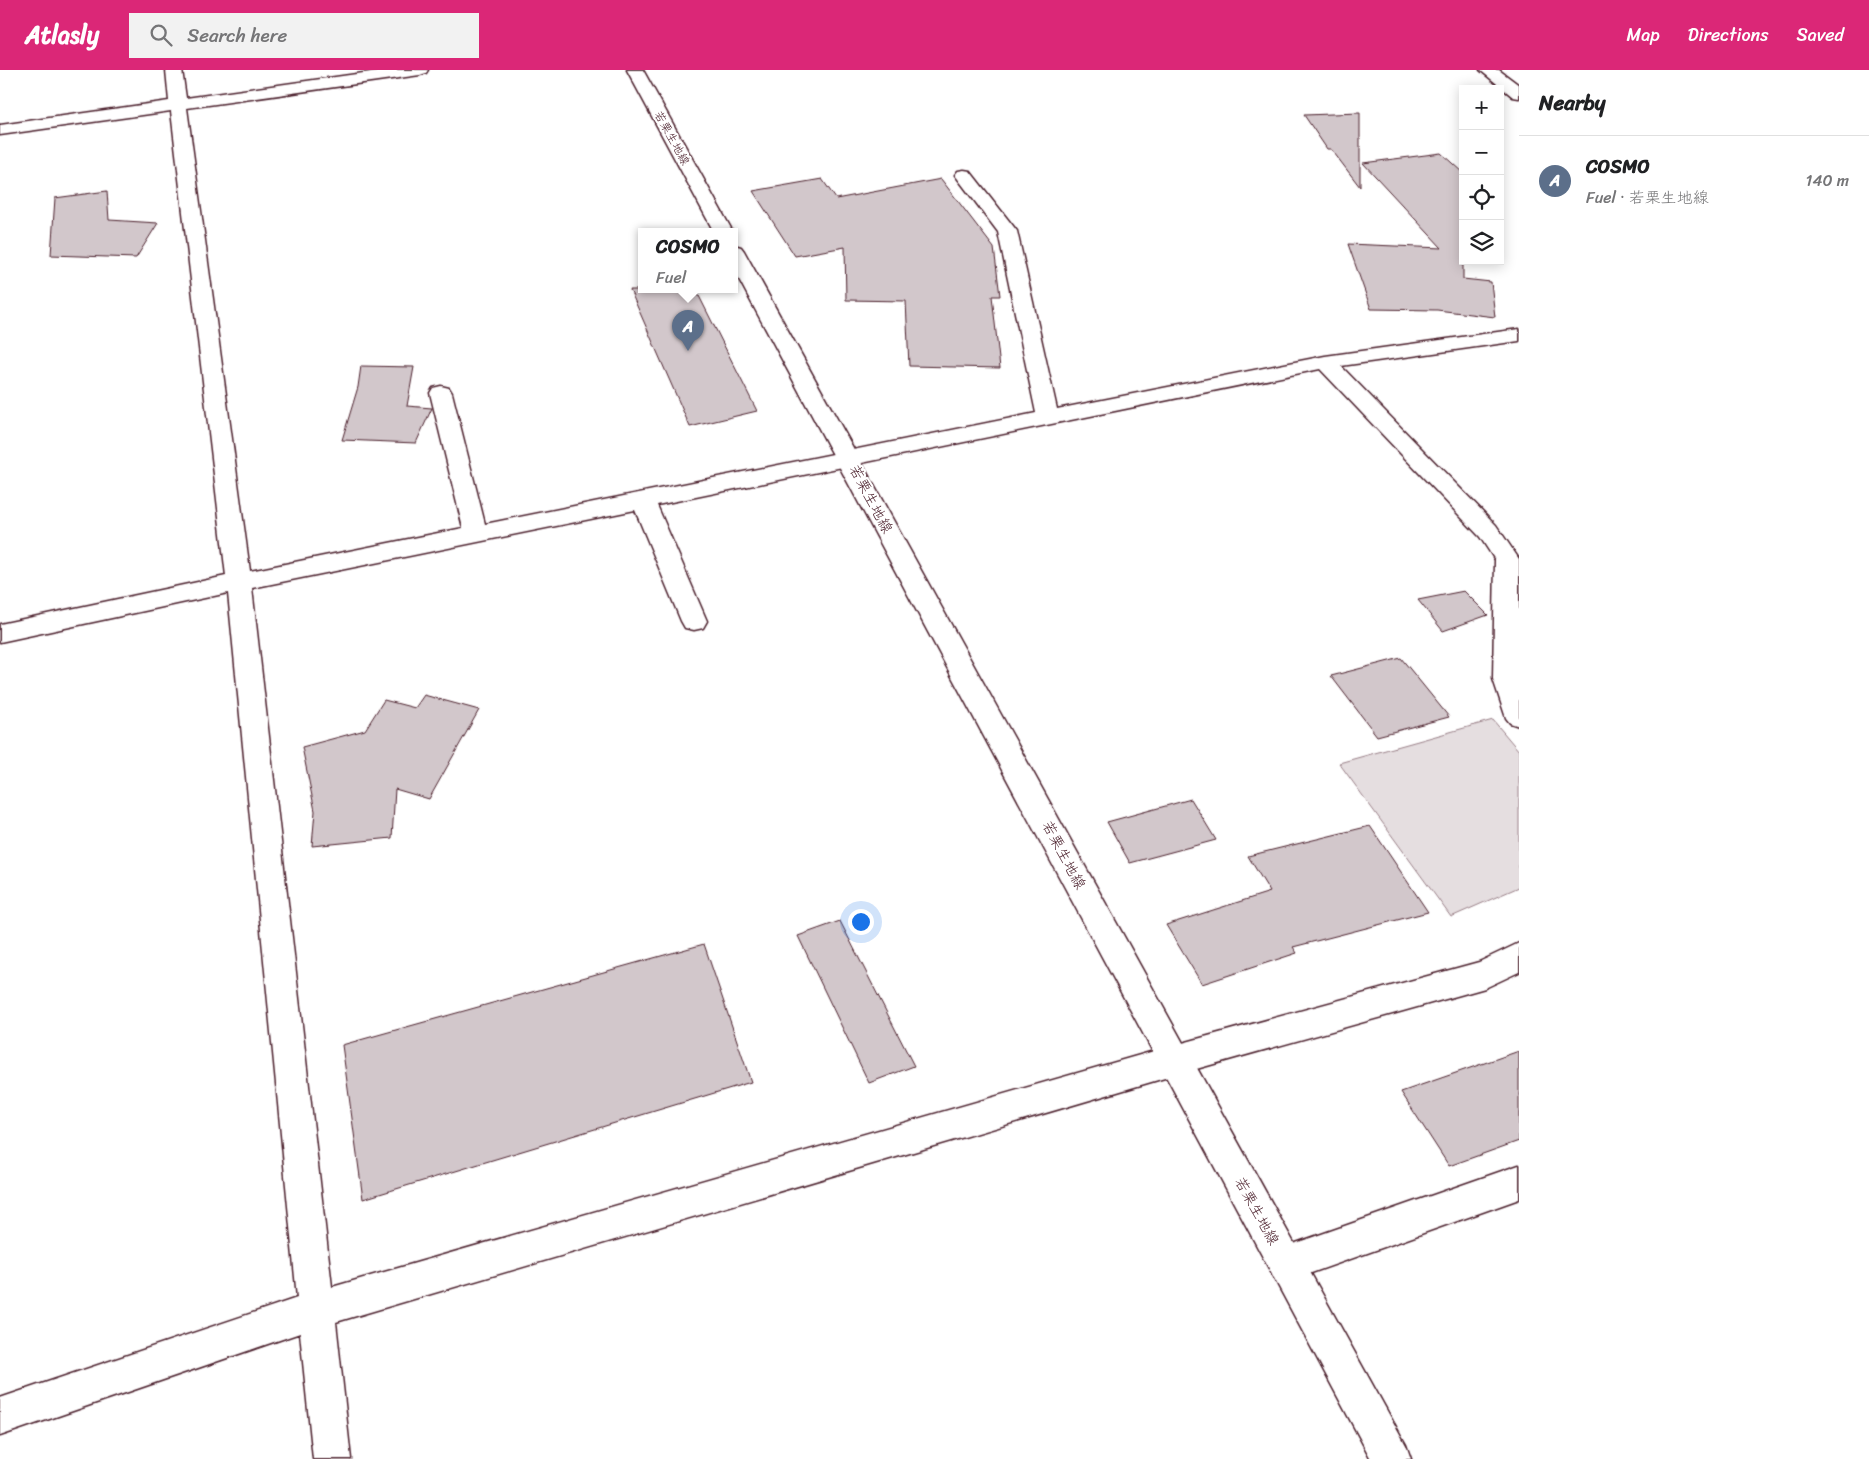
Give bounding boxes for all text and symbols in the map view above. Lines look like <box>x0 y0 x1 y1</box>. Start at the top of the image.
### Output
search box <box>129 13 479 58</box>
text: Atlasly <box>25 14 99 56</box>
text: Search here <box>187 19 287 52</box>
text: Map <box>1627 19 1660 51</box>
text: Directions <box>1688 19 1769 51</box>
text: Saved <box>1797 19 1844 51</box>
icon: search <box>147 21 175 49</box>
text: Nearby <box>1539 84 1605 122</box>
map controls <box>1459 85 1504 265</box>
button: + <box>1459 85 1504 130</box>
street label: 若栗生地線 <box>648 106 696 170</box>
button: − <box>1459 130 1504 175</box>
text: COSMO <box>1586 150 1650 183</box>
text: A <box>1550 166 1560 195</box>
text: 140 m <box>1806 166 1849 195</box>
button: locate <box>1459 175 1504 220</box>
text: Fuel · 若栗生地線 <box>1586 183 1709 212</box>
button: layers <box>1459 220 1504 265</box>
popup <box>638 228 738 293</box>
text: COSMO <box>656 230 720 263</box>
text: Fuel <box>656 263 686 292</box>
pin: A <box>672 310 704 351</box>
street label: 若栗生地線 <box>842 460 900 538</box>
street label: 若栗生地線 <box>1035 816 1093 894</box>
your location <box>848 909 874 935</box>
street label: 若栗生地線 <box>1227 1172 1287 1250</box>

